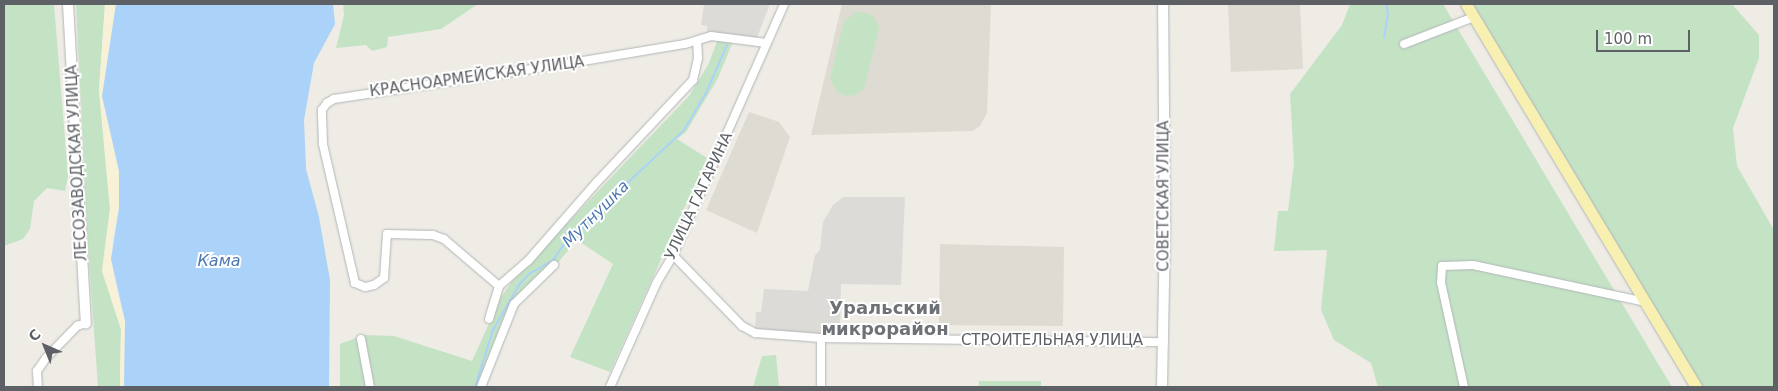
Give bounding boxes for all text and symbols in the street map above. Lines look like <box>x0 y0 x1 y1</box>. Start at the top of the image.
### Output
scale bar <box>1598 20 1692 52</box>
text: 100 m <box>1604 30 1652 48</box>
street label: КРАСНОАРМЕЙСКАЯ УЛИЦА <box>369 53 585 101</box>
street label: ЛЕСОЗАВОДСКАЯ УЛИЦА <box>63 64 91 262</box>
street label: СОВЕТСКАЯ УЛИЦА <box>1155 120 1173 272</box>
street label: УЛИЦА ГАГАРИНА <box>661 129 737 263</box>
water label: Мутнушка <box>559 177 633 251</box>
water label: Кама <box>197 251 241 271</box>
district label: Уральский микрорайон <box>821 298 949 340</box>
north arrow <box>20 321 70 371</box>
text: С <box>25 326 44 345</box>
street label: СТРОИТЕЛЬНАЯ УЛИЦА <box>961 332 1143 350</box>

